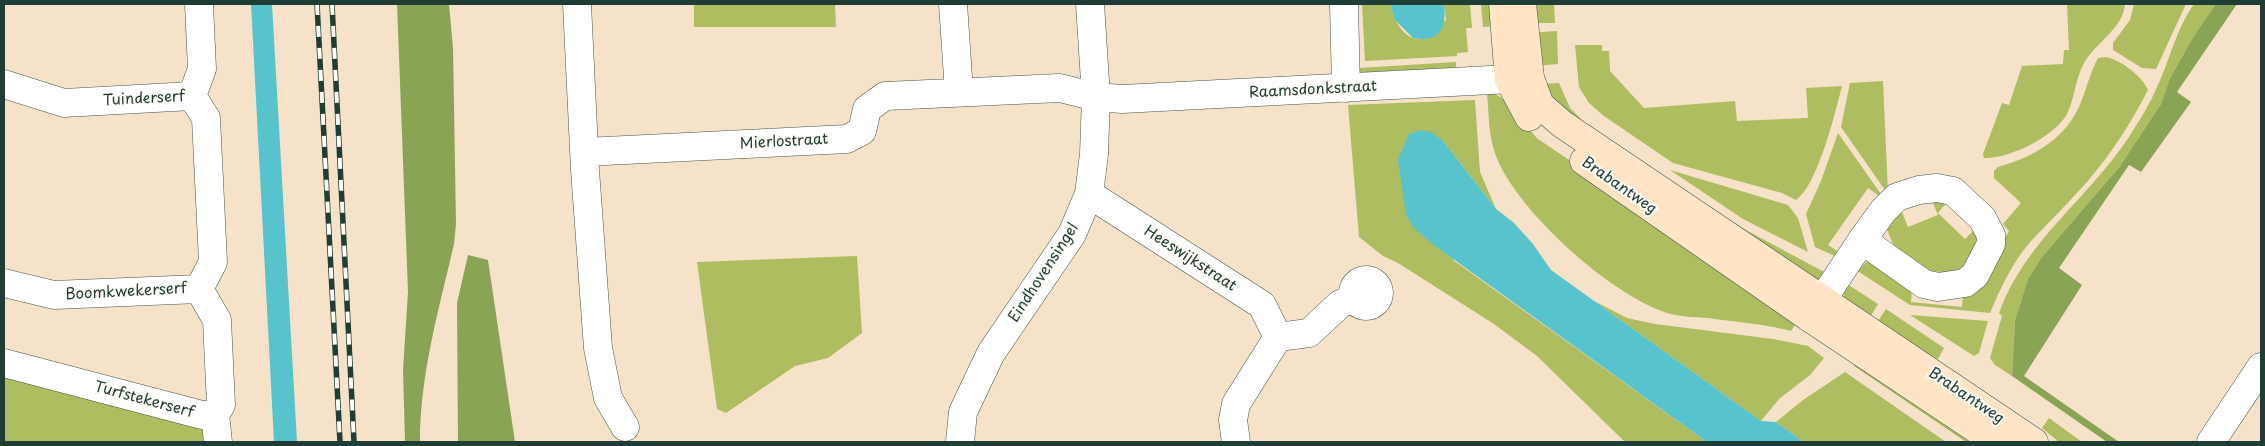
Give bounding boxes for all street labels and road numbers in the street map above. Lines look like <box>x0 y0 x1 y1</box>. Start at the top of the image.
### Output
street label: Raamsdonkstraat <box>1249 78 1377 102</box>
street label: Tuinderserf <box>103 88 185 110</box>
street label: Mierlostraat <box>739 131 829 153</box>
street label: Brabantweg <box>1578 154 1660 218</box>
street label: Eindhovensingel <box>1005 220 1083 326</box>
street label: Heeswijkstraat <box>1140 222 1240 296</box>
street label: Boomkwekerserf <box>65 280 187 304</box>
street label: Brabantweg <box>1925 364 2007 428</box>
street label: Turfstekerserf <box>92 378 196 422</box>

